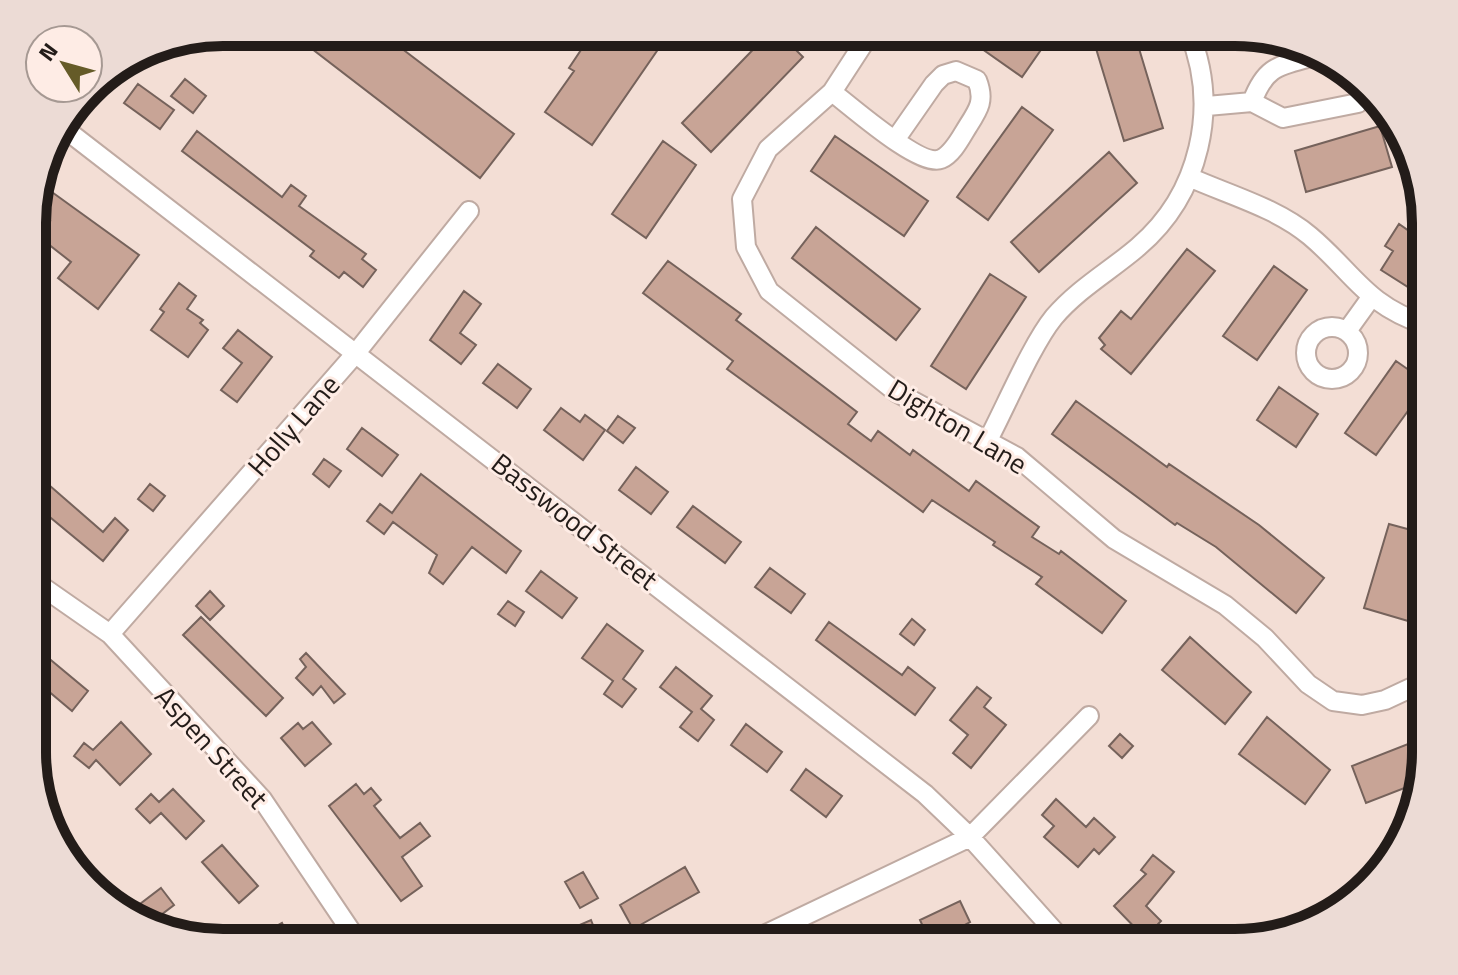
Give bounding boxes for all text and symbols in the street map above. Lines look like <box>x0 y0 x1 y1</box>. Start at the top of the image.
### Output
north arrow <box>24 24 104 104</box>
text: N <box>30 36 66 68</box>
street label: Holly Lane <box>236 365 350 485</box>
street label: Dighton Lane <box>880 367 1036 485</box>
street label: Basswood Street <box>483 442 668 600</box>
street label: Aspen Street <box>145 676 279 818</box>

